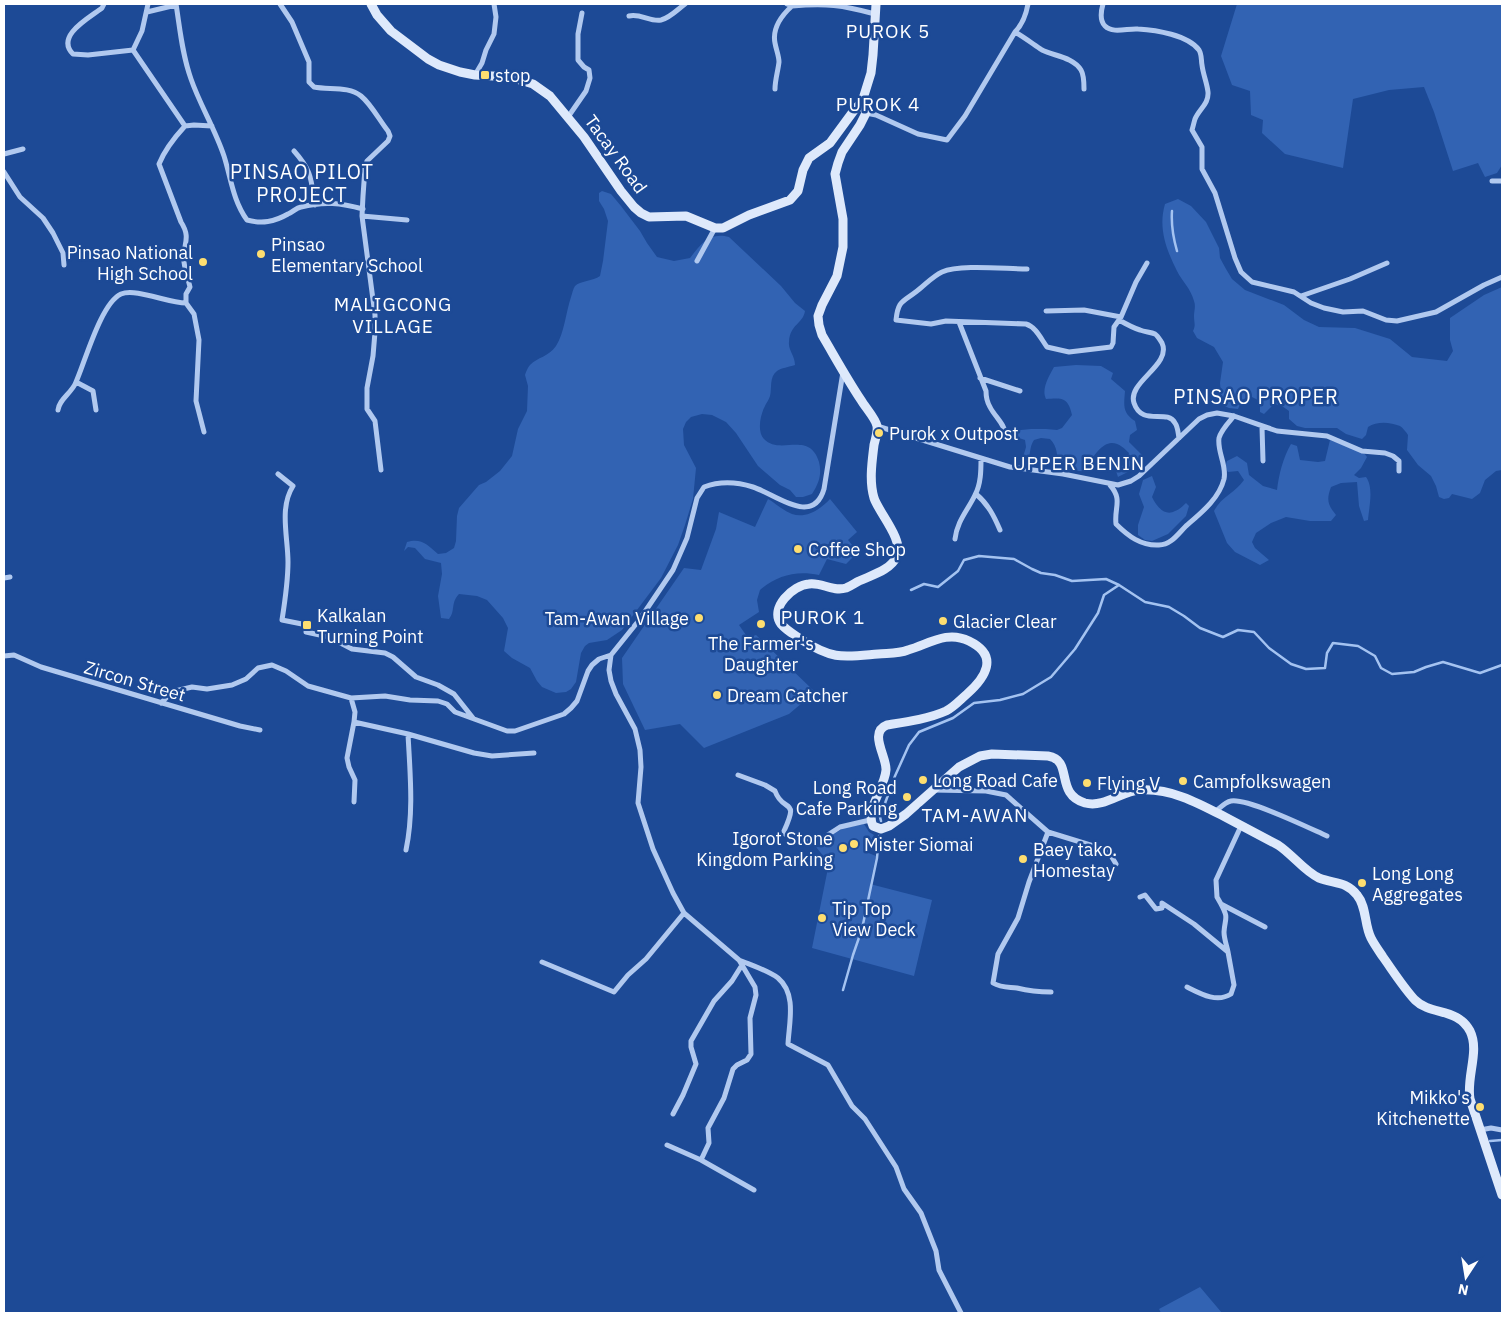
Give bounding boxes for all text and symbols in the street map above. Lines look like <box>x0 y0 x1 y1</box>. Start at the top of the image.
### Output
district label: PUROK 5 <box>846 19 930 43</box>
place label: stop <box>495 64 530 87</box>
marker: stop <box>479 69 491 81</box>
district label: PUROK 4 <box>836 92 920 116</box>
street label: Tacay Road <box>580 110 652 198</box>
district label: PINSAO PILOT PROJECT <box>230 158 374 208</box>
place label: Pinsao Elementary School <box>271 233 423 277</box>
place label: Pinsao National High School <box>67 241 193 285</box>
marker: Pinsao Elementary School <box>255 248 267 260</box>
marker: Pinsao National High School <box>197 256 209 268</box>
district label: MALIGCONG VILLAGE <box>334 292 452 338</box>
district label: PINSAO PROPER <box>1173 383 1339 410</box>
place label: Purok x Outpost <box>889 422 1019 445</box>
marker: Purok x Outpost <box>873 427 885 439</box>
district label: UPPER BENIN <box>1013 451 1145 475</box>
place label: Coffee Shop <box>808 538 906 561</box>
marker: Coffee Shop <box>792 543 804 555</box>
place label: Kalkalan Turning Point <box>317 604 424 648</box>
district label: PUROK 1 <box>781 605 865 629</box>
place label: Tam-Awan Village <box>545 607 689 630</box>
place label: Glacier Clear <box>953 610 1057 633</box>
marker: Tam-Awan Village <box>693 612 705 624</box>
marker: Glacier Clear <box>937 615 949 627</box>
marker: The Farmer's Daughter <box>755 618 767 630</box>
marker: Kalkalan Turning Point <box>301 619 313 631</box>
place label: The Farmer's Daughter <box>708 632 814 676</box>
street label: Zircon Street <box>82 656 188 706</box>
place label: Dream Catcher <box>727 684 848 707</box>
marker: Dream Catcher <box>711 689 723 701</box>
place label: Long Road Cafe <box>933 769 1058 792</box>
place label: Campfolkswagen <box>1193 770 1331 793</box>
place label: Flying V <box>1097 772 1160 795</box>
marker: Long Road Cafe <box>917 774 929 786</box>
marker: Campfolkswagen <box>1177 775 1189 787</box>
place label: Long Road Cafe Parking <box>796 776 897 820</box>
marker: Flying V <box>1081 777 1093 789</box>
marker: Long Road Cafe Parking <box>901 791 913 803</box>
district label: TAM-AWAN <box>921 803 1029 827</box>
place label: Igorot Stone Kingdom Parking <box>696 827 833 871</box>
place label: Mister Siomai <box>864 833 974 856</box>
marker: Mister Siomai <box>848 838 860 850</box>
place label: Baey tako. Homestay <box>1033 838 1117 882</box>
marker: Igorot Stone Kingdom Parking <box>837 842 849 854</box>
marker: Baey tako. Homestay <box>1017 853 1029 865</box>
place label: Long Long Aggregates <box>1372 862 1463 906</box>
marker: Long Long Aggregates <box>1356 877 1368 889</box>
place label: Tip Top View Deck <box>832 897 916 941</box>
marker: Tip Top View Deck <box>816 912 828 924</box>
place label: Mikko's Kitchenette <box>1376 1086 1470 1130</box>
marker: Mikko's Kitchenette <box>1474 1101 1486 1113</box>
north arrow <box>1441 1252 1491 1302</box>
text: N <box>1456 1280 1470 1300</box>

